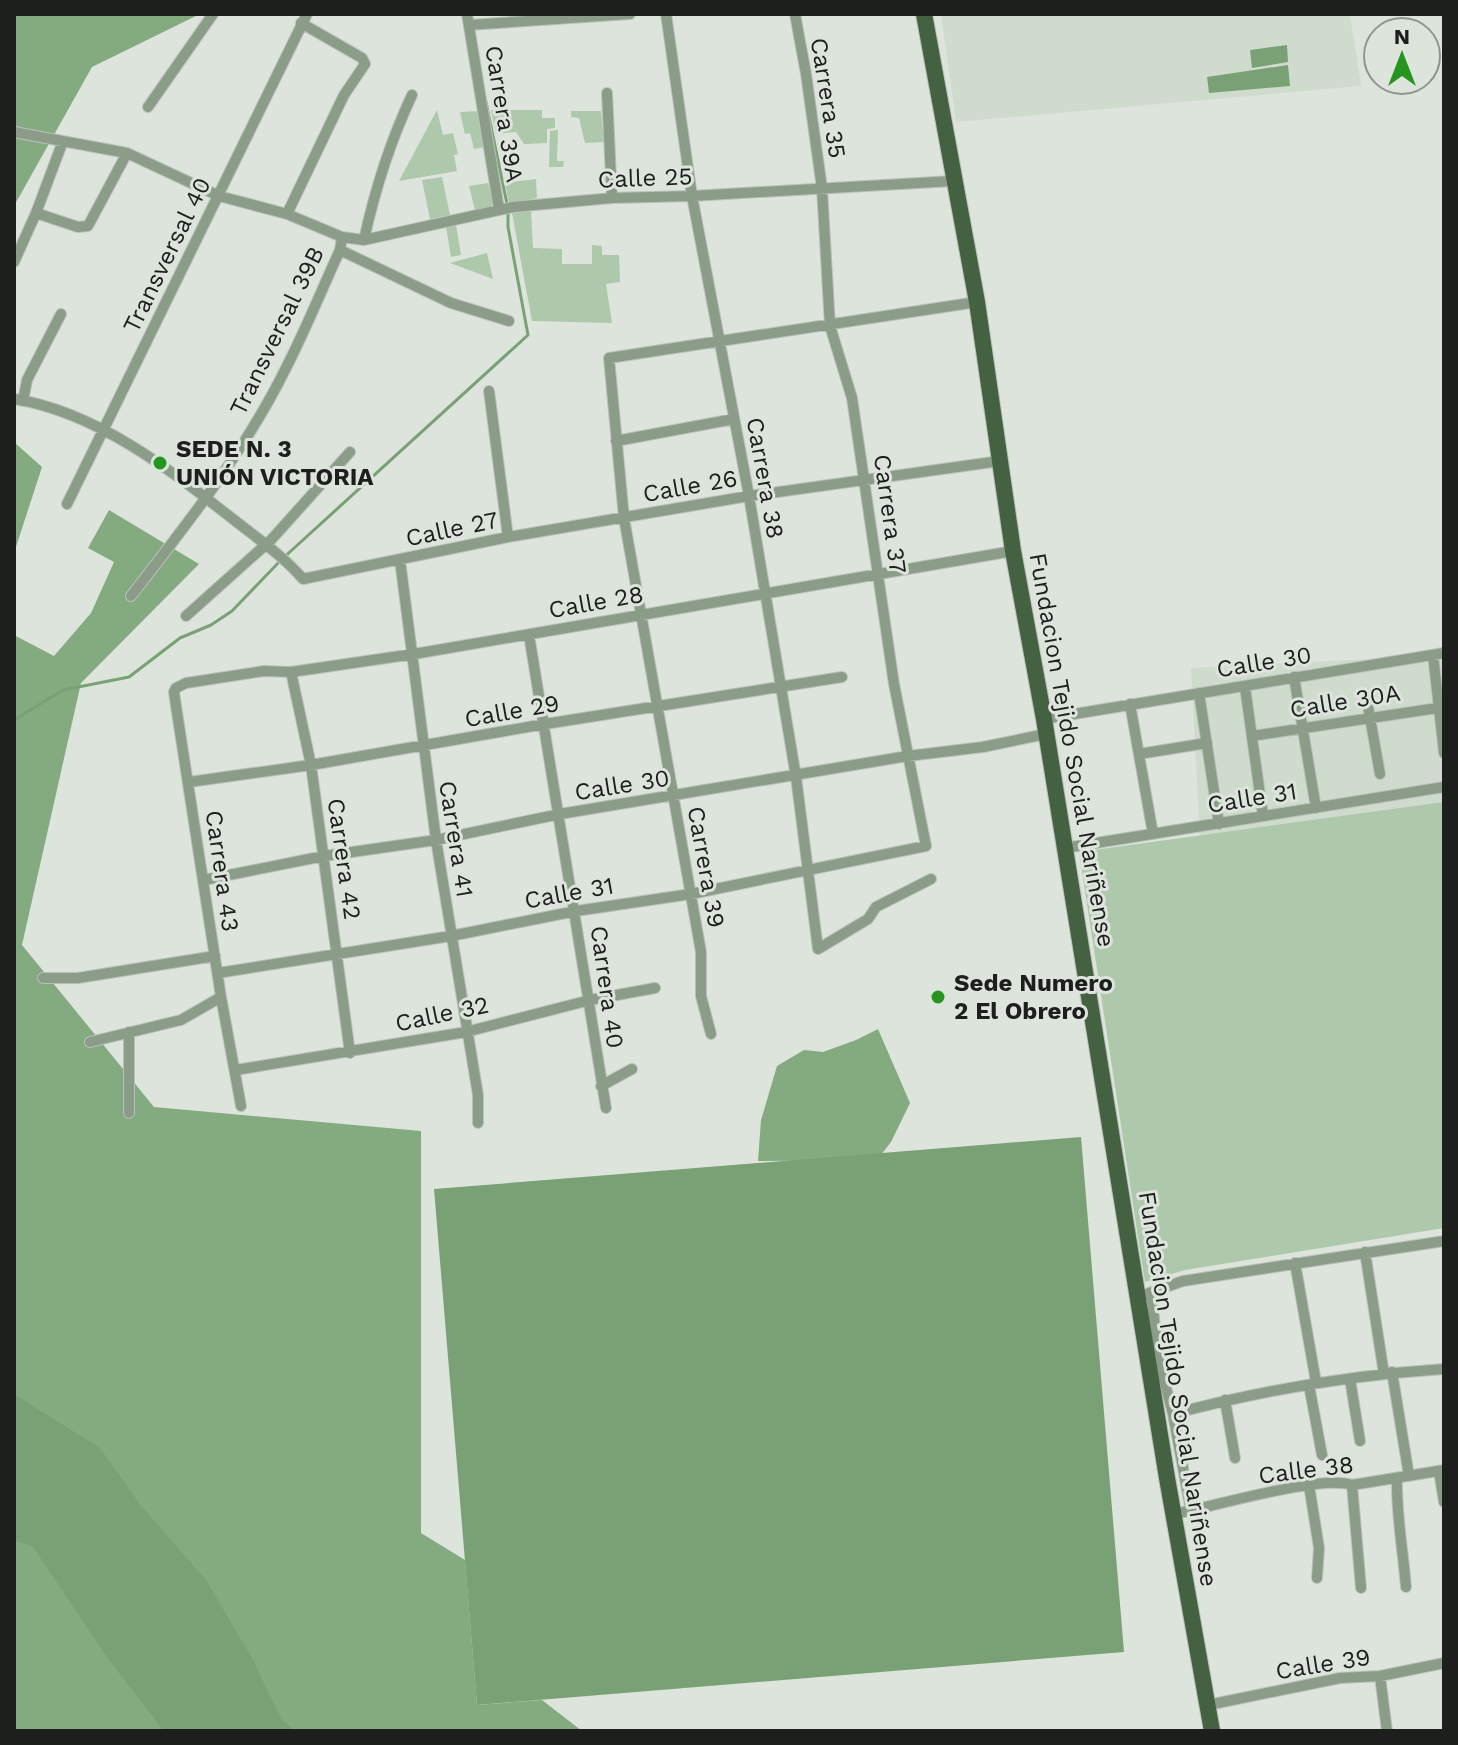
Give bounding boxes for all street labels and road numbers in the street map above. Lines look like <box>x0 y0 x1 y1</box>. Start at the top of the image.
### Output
street label: Carrera 35 <box>805 36 851 160</box>
street label: Carrera 39A <box>479 44 529 185</box>
street label: Calle 25 <box>597 162 693 194</box>
street label: Transversal 40 <box>117 173 217 337</box>
street label: Transversal 39B <box>224 242 330 420</box>
street label: Carrera 38 <box>741 415 789 541</box>
street label: Carrera 37 <box>868 453 912 575</box>
street label: Calle 26 <box>641 464 739 508</box>
street label: Calle 27 <box>403 506 501 552</box>
street label: Fundacion Tejido Social Nariñense <box>1023 551 1121 949</box>
street label: Calle 28 <box>547 580 645 624</box>
street label: Calle 30 <box>1215 641 1313 683</box>
street label: Calle 30A <box>1288 678 1402 724</box>
street label: Calle 29 <box>463 689 561 733</box>
street label: Calle 30 <box>573 764 671 806</box>
street label: Calle 31 <box>1205 777 1299 819</box>
street label: Carrera 41 <box>433 779 479 899</box>
street label: Carrera 42 <box>322 796 366 922</box>
street label: Carrera 39 <box>682 804 730 930</box>
street label: Carrera 43 <box>200 808 244 934</box>
street label: Calle 31 <box>522 871 616 915</box>
street label: Carrera 40 <box>585 924 629 1050</box>
street label: Calle 32 <box>393 990 491 1038</box>
street label: Fundacion Tejido Social Nariñense <box>1133 1189 1223 1589</box>
street label: Calle 38 <box>1257 1450 1355 1490</box>
street label: Calle 39 <box>1274 1643 1372 1685</box>

